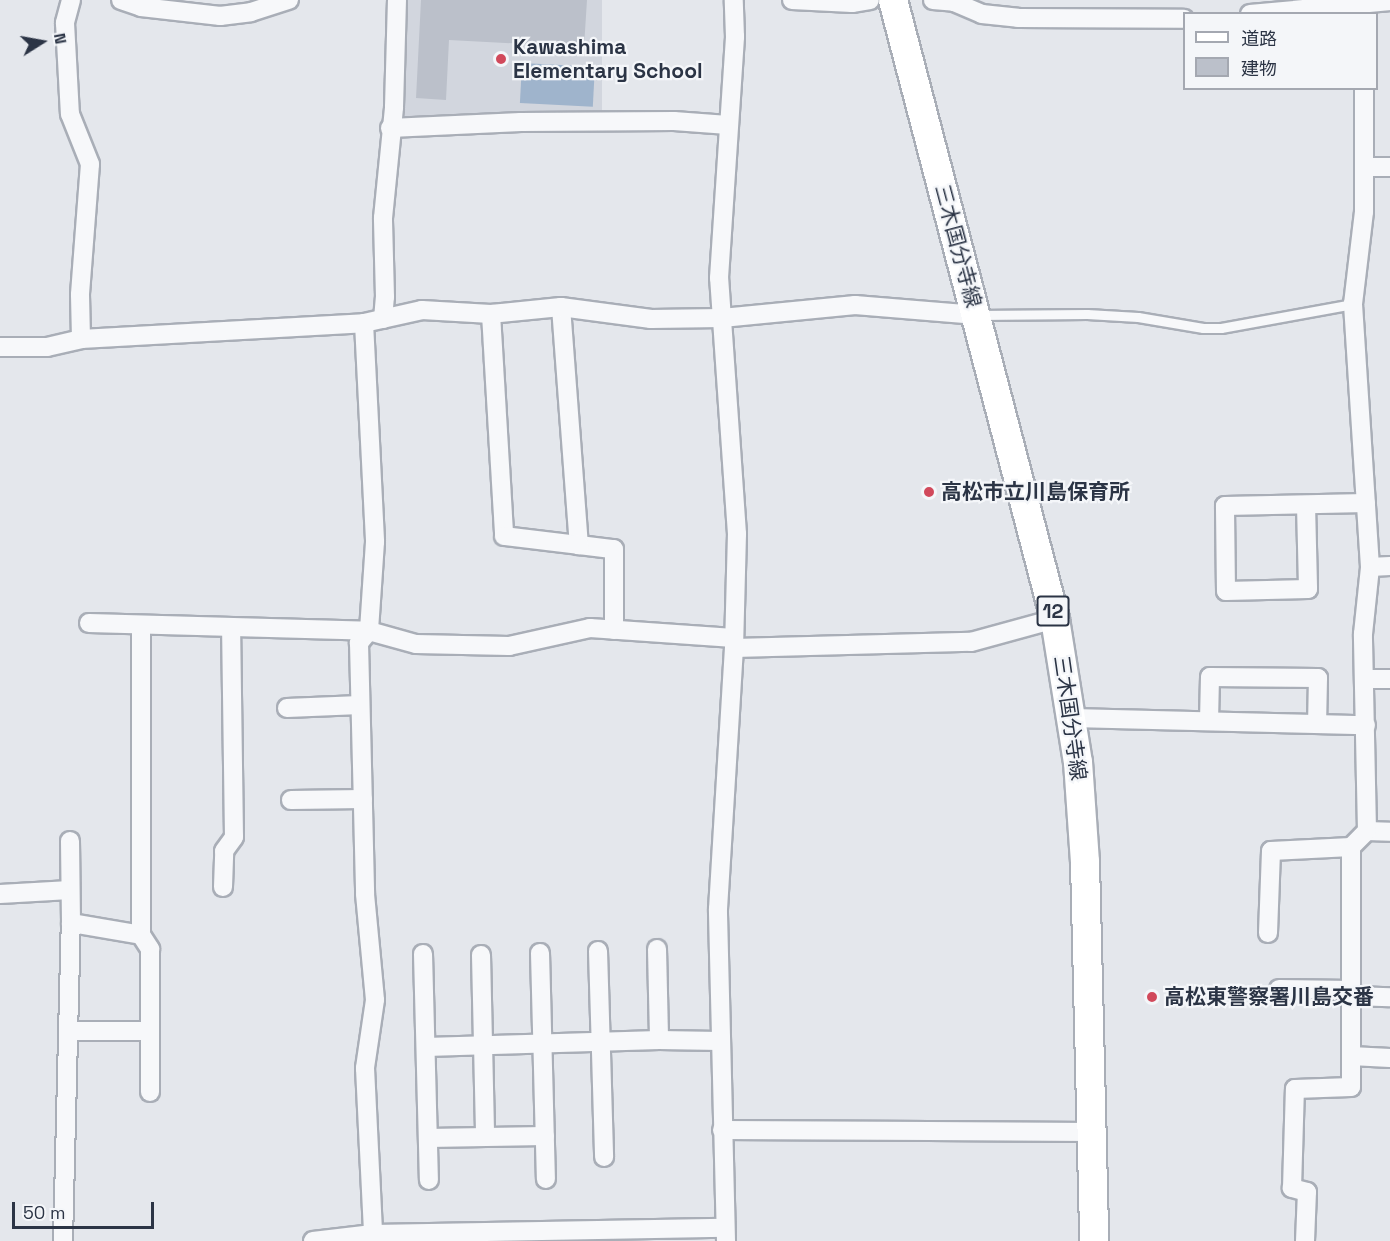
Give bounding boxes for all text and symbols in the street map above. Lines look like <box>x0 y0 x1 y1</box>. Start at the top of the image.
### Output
north arrow <box>12 12 72 72</box>
legend <box>1183 12 1378 90</box>
text: 道路 <box>1241 27 1277 50</box>
text: N <box>49 31 71 46</box>
place label: Kawashima Elementary School <box>513 34 703 84</box>
marker: Kawashima Elementary School <box>494 52 508 66</box>
text: 建物 <box>1241 57 1277 80</box>
street label: 三木国分寺線 <box>930 182 986 310</box>
place label: 高松市立川島保育所 <box>941 479 1130 505</box>
marker: 高松市立川島保育所 <box>922 485 936 499</box>
road number: 12 <box>1036 594 1070 628</box>
street label: 三木国分寺線 <box>1049 654 1091 782</box>
place label: 高松東警察署川島交番 <box>1164 984 1374 1010</box>
marker: 高松東警察署川島交番 <box>1145 990 1159 1004</box>
scale bar <box>15 1190 158 1228</box>
text: 50 m <box>23 1201 65 1224</box>

